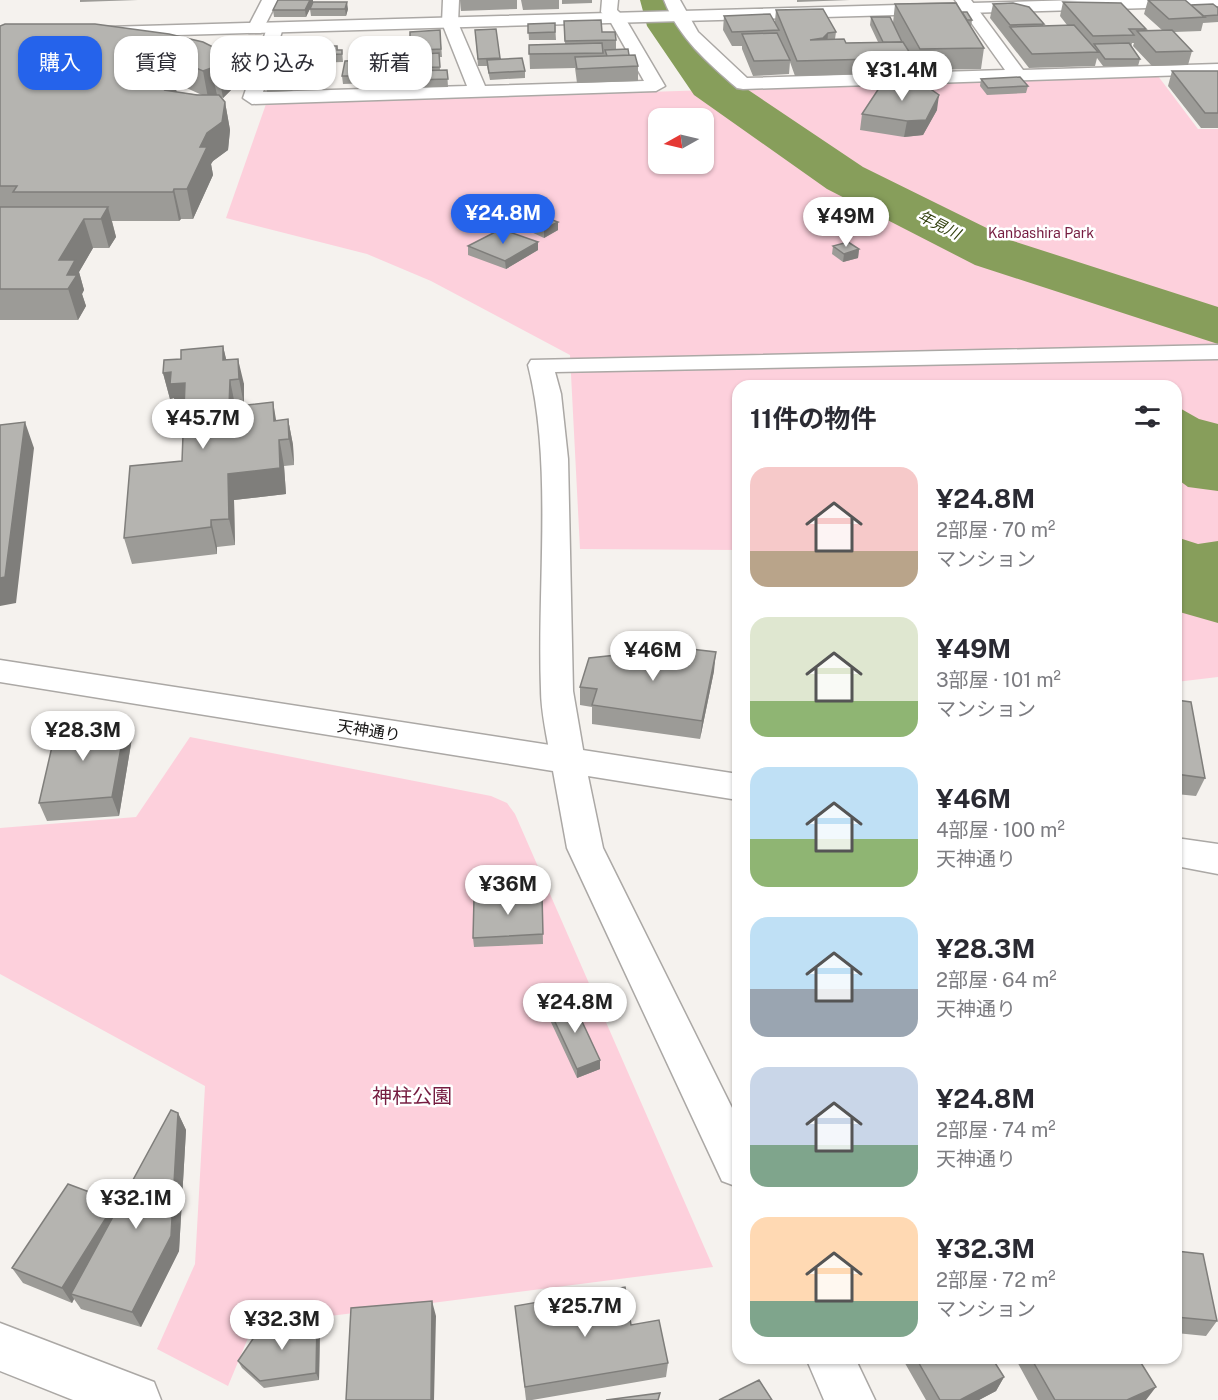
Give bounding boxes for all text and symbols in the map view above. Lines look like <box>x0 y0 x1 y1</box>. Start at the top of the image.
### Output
chip: 購入 <box>18 36 102 90</box>
chip: 賃貸 <box>114 36 198 90</box>
chip: 絞り込み <box>210 36 336 90</box>
chip: 新着 <box>348 36 432 90</box>
pin: ¥31.4M <box>853 51 951 102</box>
text: ¥31.4M <box>866 58 938 82</box>
north arrow <box>648 108 714 174</box>
map controls <box>648 108 714 174</box>
pin: ¥24.8M <box>454 194 552 245</box>
pin: ¥49M <box>810 197 882 248</box>
text: ¥24.8M <box>465 201 541 225</box>
text: ¥49M <box>817 204 875 228</box>
water label: 年見川 <box>915 207 965 243</box>
park label: Kanbashira Park <box>988 225 1094 241</box>
pin: ¥45.7M <box>154 399 252 450</box>
icon: filters <box>1131 400 1164 433</box>
text: 11件の物件 <box>750 403 876 434</box>
text: ¥45.7M <box>166 406 240 430</box>
text: ¥24.8M <box>936 483 1035 514</box>
icon: home <box>798 491 870 563</box>
text: 2部屋 · 70 m² <box>936 518 1055 542</box>
text: マンション <box>936 547 1036 571</box>
pin: ¥46M <box>617 631 689 682</box>
text: ¥49M <box>936 633 1011 664</box>
text: ¥46M <box>624 638 682 662</box>
icon: home <box>798 641 870 713</box>
text: 3部屋 · 101 m² <box>936 668 1061 692</box>
text: マンション <box>936 697 1036 721</box>
pin: ¥28.3M <box>34 711 132 762</box>
street label: 天神通り <box>336 716 402 745</box>
text: ¥28.3M <box>45 718 121 742</box>
text: ¥46M <box>936 783 1011 814</box>
icon: home <box>798 791 870 863</box>
text: 4部屋 · 100 m² <box>936 818 1065 842</box>
text: 天神通り <box>936 847 1016 871</box>
pin: ¥36M <box>472 865 544 916</box>
text: ¥36M <box>479 872 537 896</box>
text: ¥28.3M <box>936 933 1035 964</box>
icon: home <box>798 941 870 1013</box>
text: 2部屋 · 64 m² <box>936 968 1057 992</box>
pin: ¥24.8M <box>526 983 624 1034</box>
text: ¥24.8M <box>537 990 613 1014</box>
text: 天神通り <box>936 997 1016 1021</box>
text: ¥24.8M <box>936 1083 1035 1114</box>
park label: 神柱公園 <box>372 1084 452 1108</box>
icon: home <box>798 1091 870 1163</box>
text: 2部屋 · 74 m² <box>936 1118 1056 1142</box>
text: 天神通り <box>936 1147 1016 1171</box>
pin: ¥32.1M <box>87 1179 185 1230</box>
text: ¥32.1M <box>100 1186 172 1210</box>
text: ¥32.3M <box>936 1233 1035 1264</box>
icon: home <box>798 1241 870 1313</box>
text: 2部屋 · 72 m² <box>936 1268 1056 1292</box>
pin: ¥25.7M <box>536 1287 634 1338</box>
text: ¥25.7M <box>548 1294 622 1318</box>
text: マンション <box>936 1297 1036 1321</box>
pin: ¥32.3M <box>233 1300 331 1351</box>
text: ¥32.3M <box>244 1307 320 1331</box>

